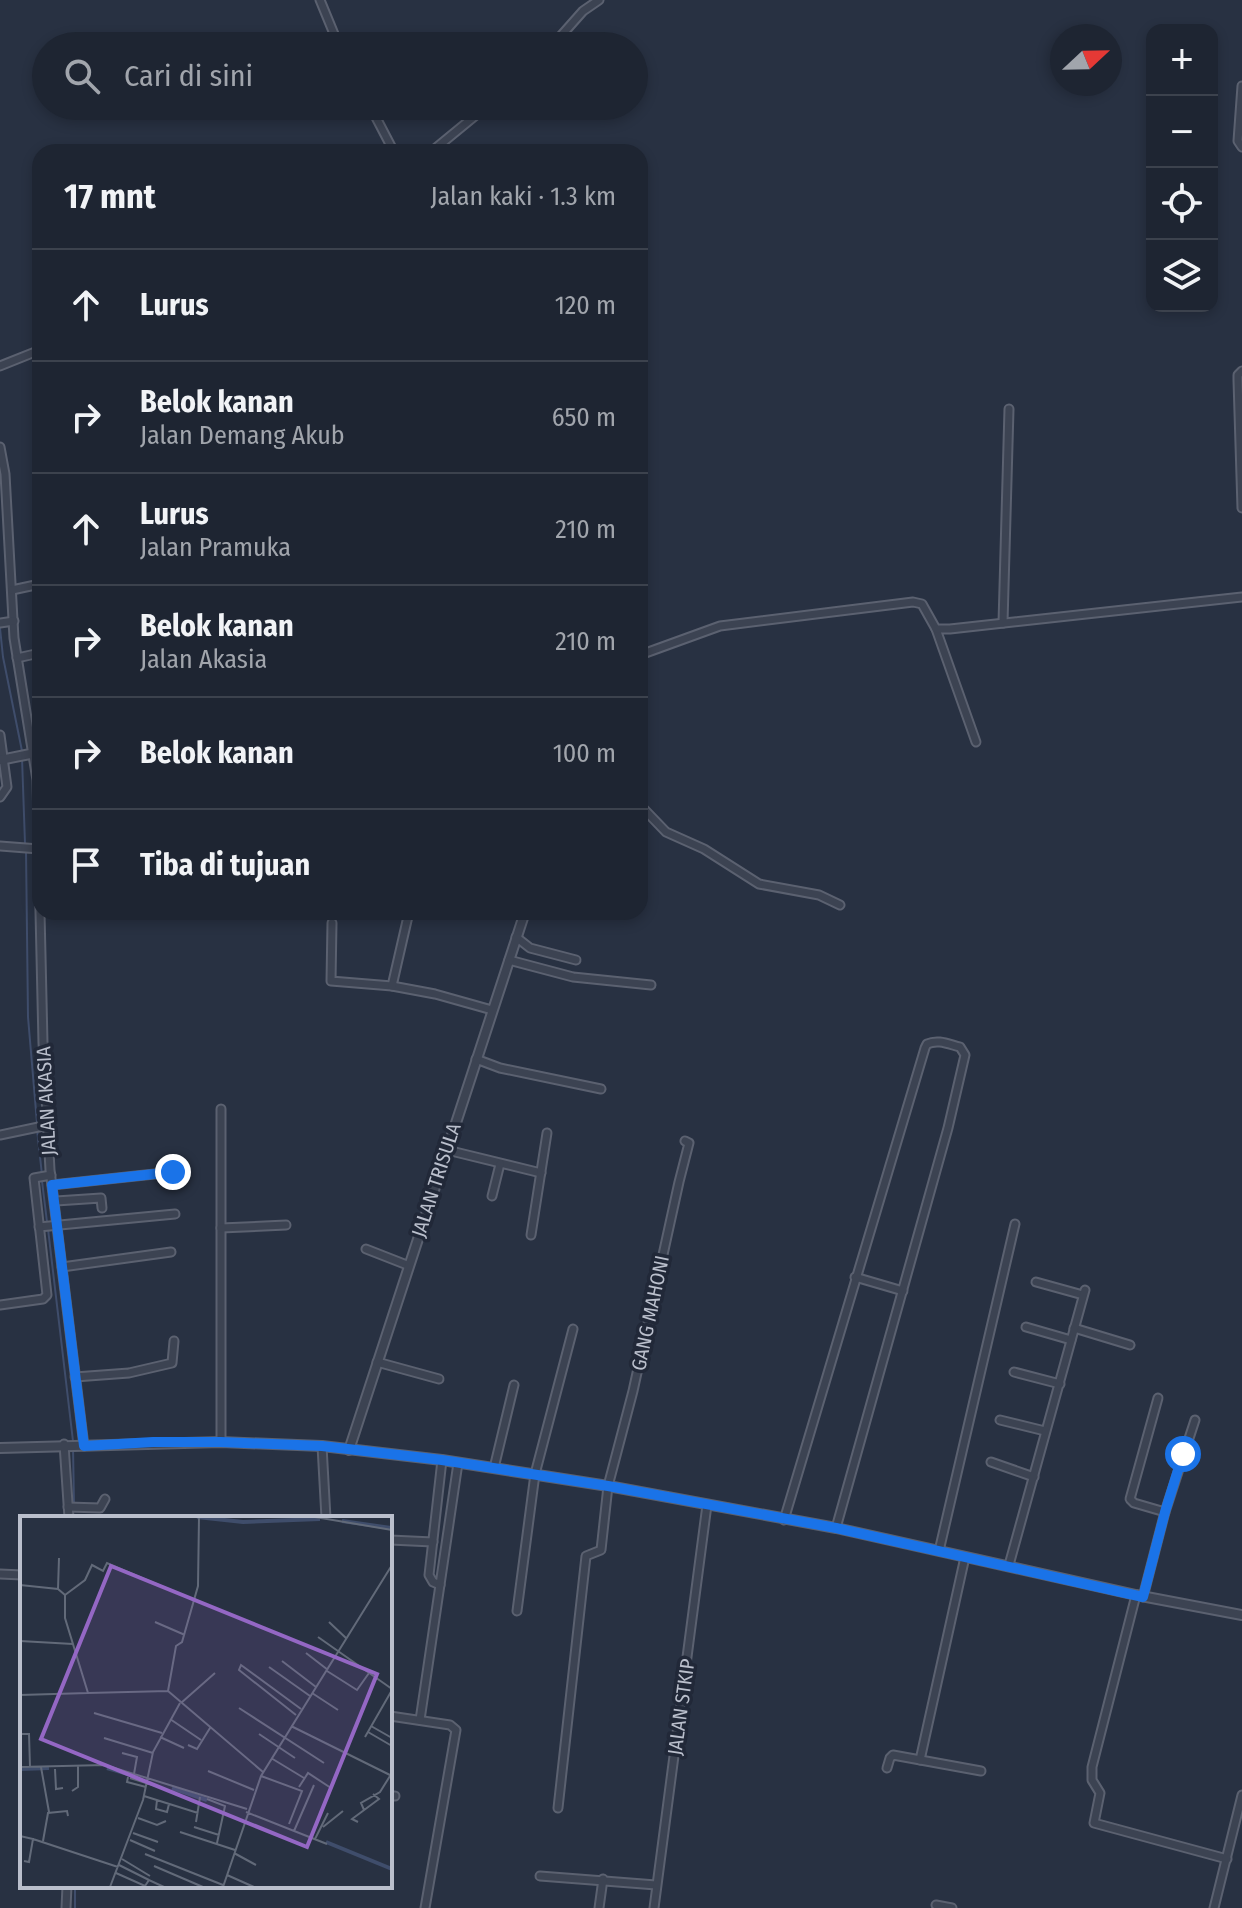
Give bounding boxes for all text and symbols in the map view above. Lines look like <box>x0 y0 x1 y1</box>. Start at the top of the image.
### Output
north arrow <box>1050 24 1122 96</box>
map controls <box>1146 24 1218 312</box>
button: + <box>1146 24 1218 96</box>
search box <box>32 32 648 120</box>
icon: search <box>60 54 104 98</box>
text: Cari di sini <box>124 58 253 94</box>
button: − <box>1146 96 1218 168</box>
button: locate <box>1146 168 1218 240</box>
text: 17 mnt <box>64 176 156 217</box>
text: Jalan kaki · 1.3 km <box>430 181 616 212</box>
button: layers <box>1146 240 1218 312</box>
icon: ahead <box>64 283 108 327</box>
text: Lurus <box>140 287 209 323</box>
text: 120 m <box>555 290 616 321</box>
text: Belok kanan <box>140 384 294 420</box>
icon: right <box>64 395 108 439</box>
text: 650 m <box>552 402 616 433</box>
text: Jalan Demang Akub <box>140 420 345 451</box>
text: Lurus <box>140 496 209 532</box>
icon: ahead <box>64 507 108 551</box>
text: 210 m <box>555 514 616 545</box>
text: Jalan Pramuka <box>140 532 291 563</box>
text: Belok kanan <box>140 608 294 644</box>
icon: right <box>64 619 108 663</box>
text: 210 m <box>555 626 616 657</box>
text: Jalan Akasia <box>140 644 267 675</box>
icon: right <box>64 731 108 775</box>
text: Belok kanan <box>140 735 294 771</box>
text: 100 m <box>553 738 616 769</box>
icon: arrive <box>64 843 108 887</box>
text: Tiba di tujuan <box>140 847 310 883</box>
street label: JALAN AKASIA <box>31 1045 61 1156</box>
street label: JALAN TRISULA <box>406 1119 466 1240</box>
route end <box>155 1154 191 1190</box>
street label: GANG MAHONI <box>626 1253 674 1373</box>
route start <box>1165 1436 1201 1472</box>
inset map <box>20 1516 392 1888</box>
street label: JALAN STKIP <box>662 1657 700 1757</box>

